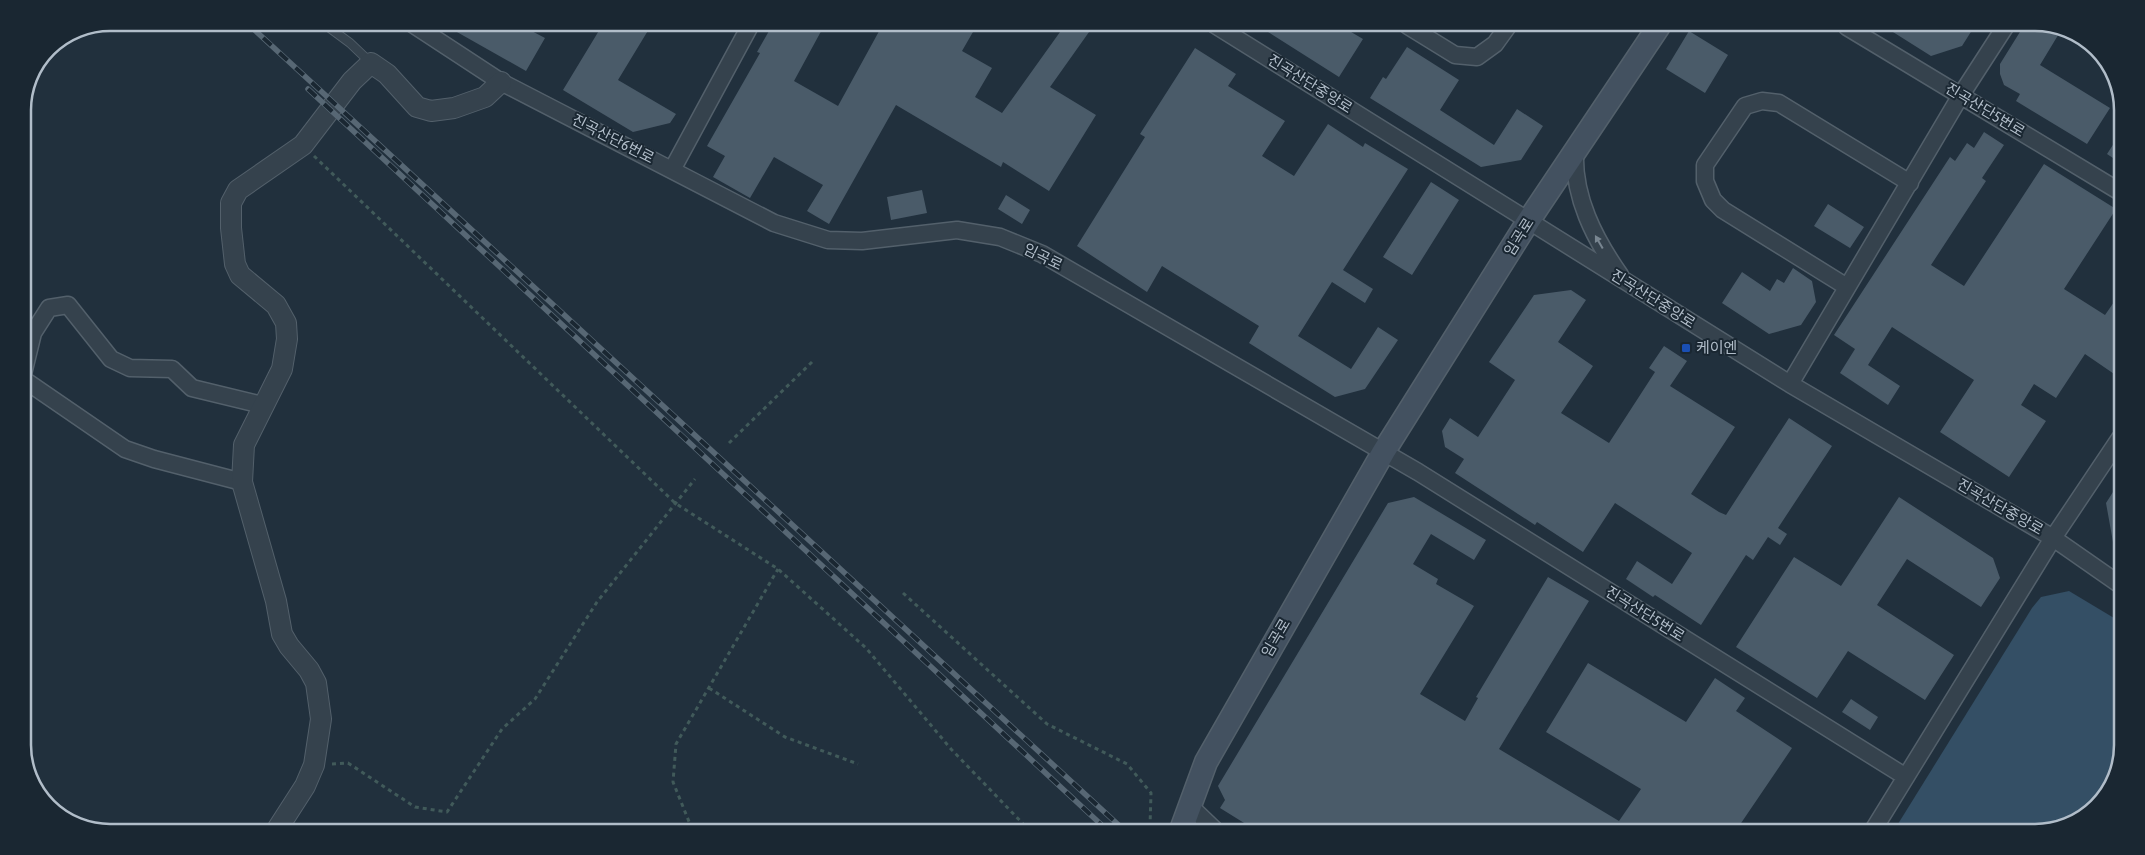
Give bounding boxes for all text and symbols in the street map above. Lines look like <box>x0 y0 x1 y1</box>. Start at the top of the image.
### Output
street label: 진곡산단중앙로 <box>1265 51 1356 116</box>
street label: 진곡산단5번로 <box>1942 79 2028 140</box>
street label: 진곡산단6번로 <box>569 111 657 167</box>
street label: 임곡로 <box>1500 215 1537 259</box>
one-way arrow <box>1595 235 1604 249</box>
street label: 임곡로 <box>1021 240 1066 273</box>
street label: 진곡산단중앙로 <box>1608 266 1699 331</box>
place label: 케이엔 <box>1696 339 1737 356</box>
marker: 케이엔 <box>1680 342 1692 354</box>
street label: 진곡산단중앙로 <box>1954 475 2046 538</box>
street label: 진곡산단5번로 <box>1603 583 1688 645</box>
street label: 임곡로 <box>1258 616 1293 660</box>

